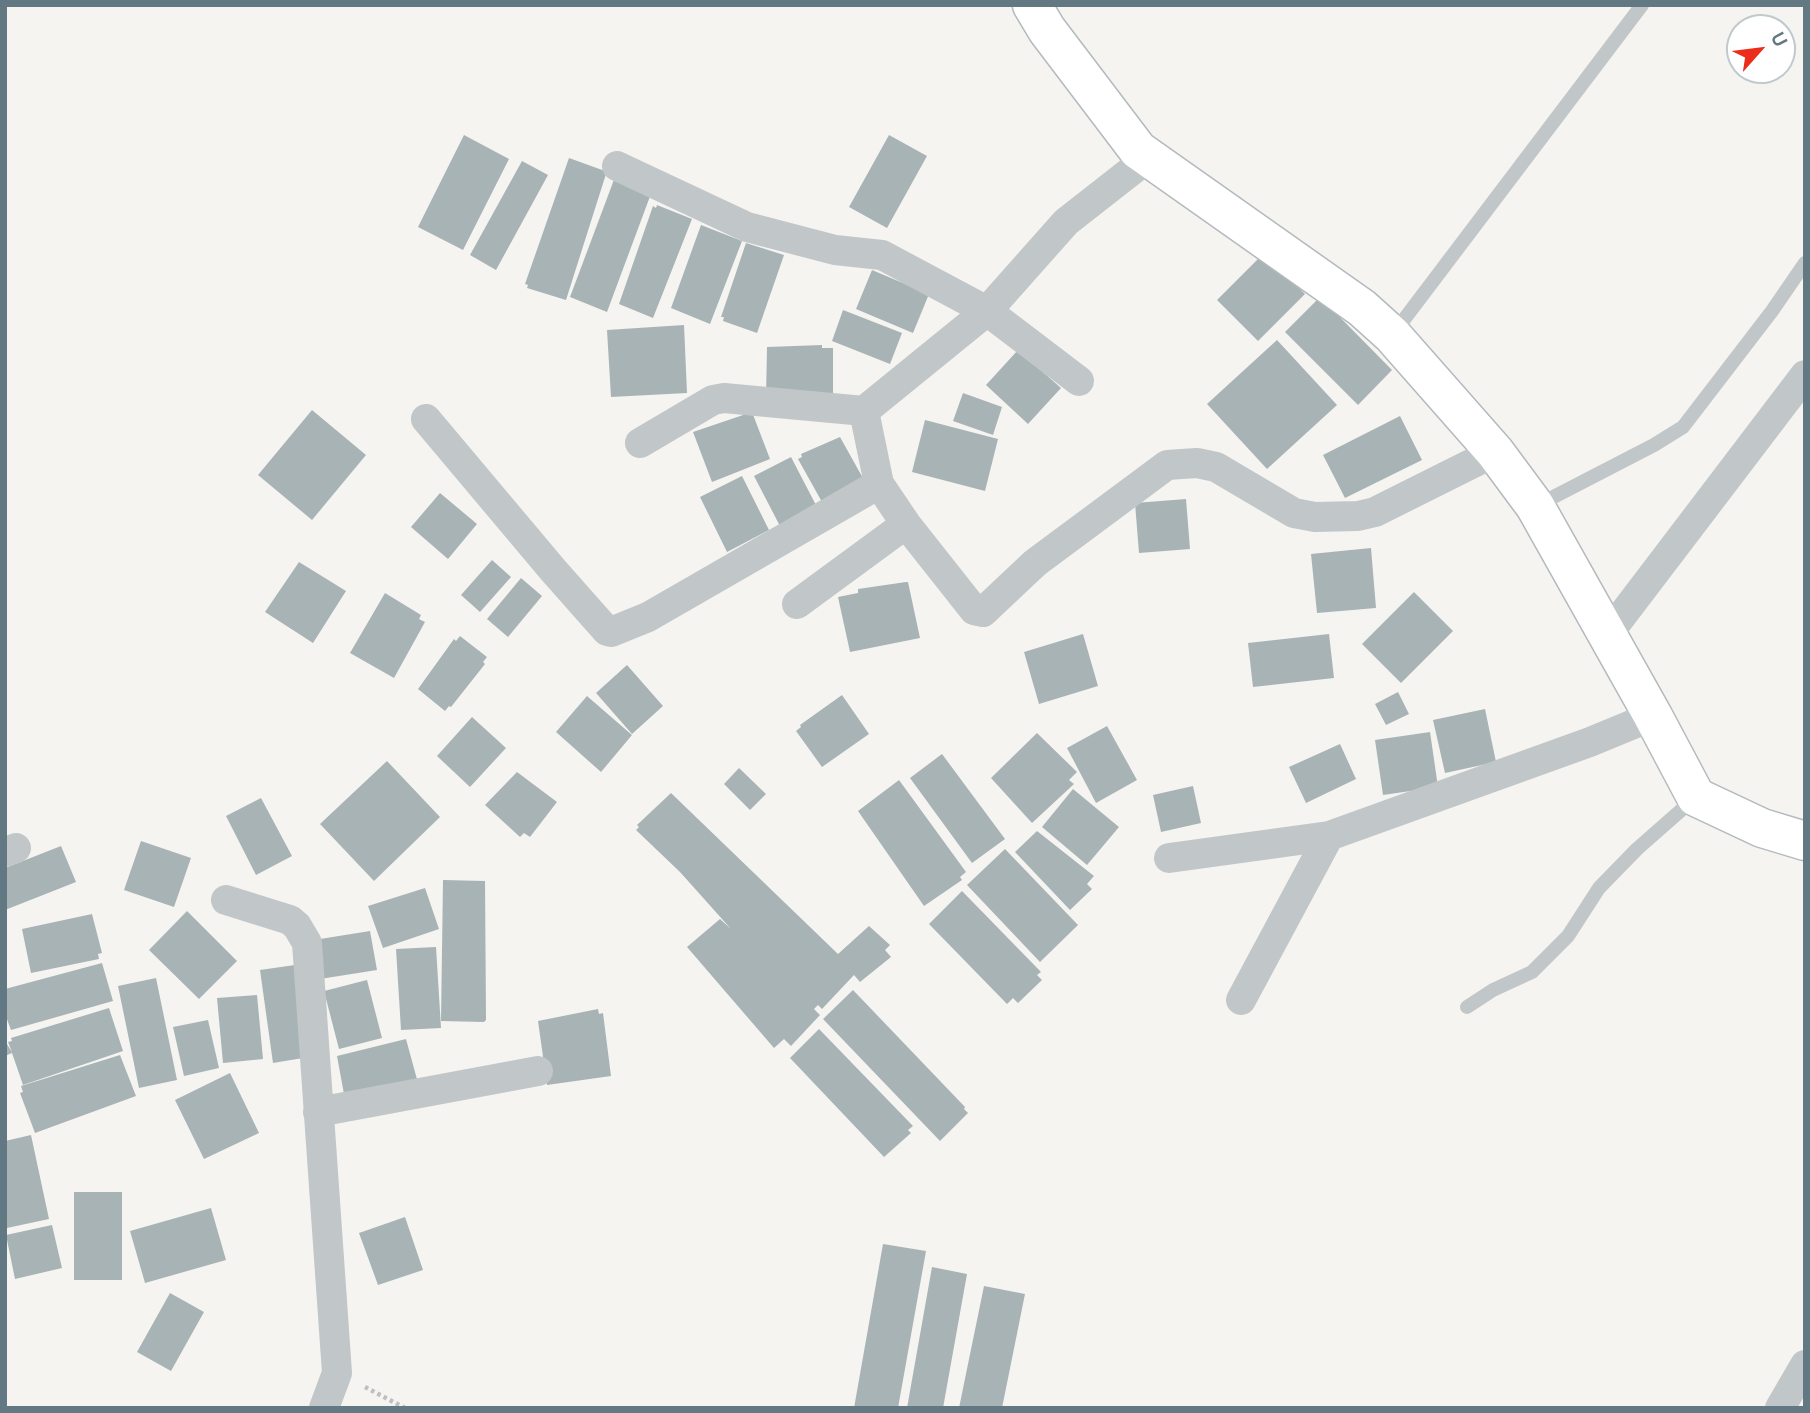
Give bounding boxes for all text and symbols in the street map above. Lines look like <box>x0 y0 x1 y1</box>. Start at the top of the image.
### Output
north arrow <box>1726 14 1796 84</box>
text: U <box>1764 28 1792 52</box>

